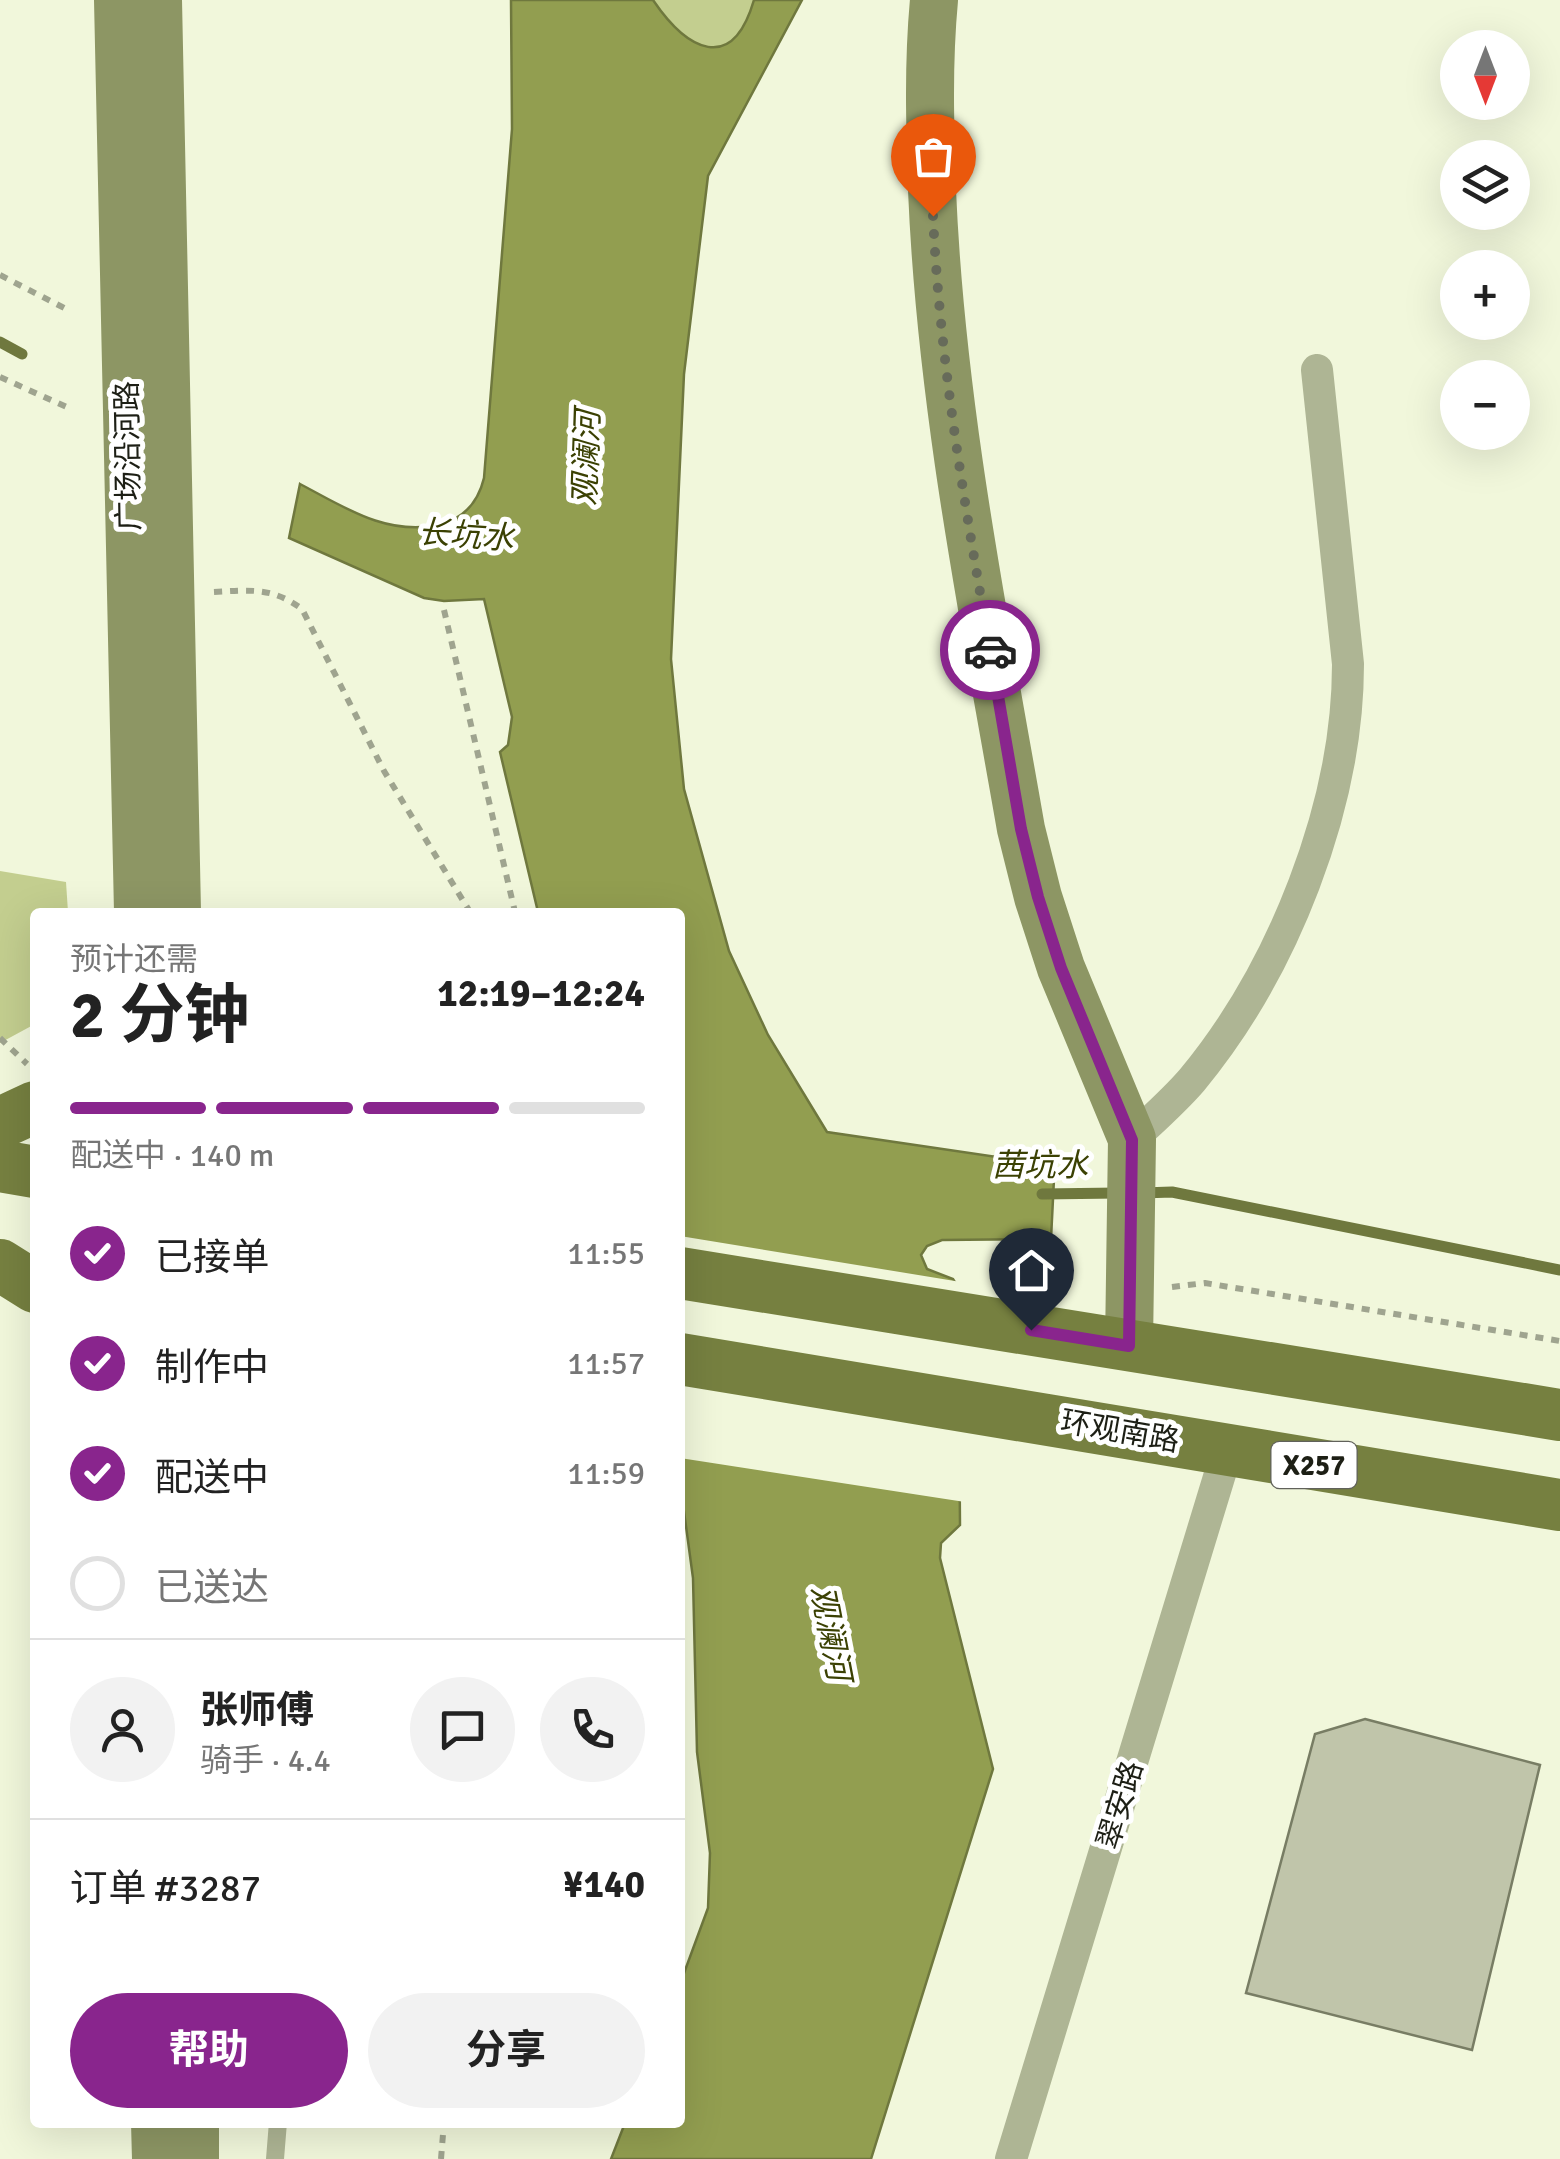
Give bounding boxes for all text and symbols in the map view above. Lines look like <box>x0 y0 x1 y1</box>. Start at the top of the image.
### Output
north arrow <box>1440 30 1530 120</box>
map controls <box>1440 30 1530 450</box>
pin <box>891 114 976 217</box>
icon: bag <box>906 129 961 184</box>
button: layers <box>1440 140 1530 230</box>
button: + <box>1440 250 1530 340</box>
button: − <box>1440 360 1530 450</box>
street label: 广场沿河路 <box>109 381 148 531</box>
water label: 观澜河 <box>565 403 608 507</box>
water label: 长坑水 <box>417 513 517 558</box>
courier <box>940 600 1040 700</box>
icon: car <box>963 623 1018 678</box>
text: 预计还需 <box>70 940 198 979</box>
text: 12:19–12:24 <box>437 970 645 1017</box>
text: 2 分钟 <box>70 976 249 1056</box>
text: 配送中 · 140 m <box>70 1136 274 1175</box>
water label: 茜坑水 <box>992 1146 1090 1185</box>
icon: check <box>70 1226 125 1281</box>
pin <box>989 1228 1074 1331</box>
text: 已接单 <box>155 1234 269 1281</box>
text: 11:55 <box>567 1234 645 1273</box>
icon: home <box>1004 1243 1059 1298</box>
icon: check <box>70 1336 125 1391</box>
text: 制作中 <box>155 1344 269 1391</box>
text: 11:57 <box>567 1344 645 1383</box>
street label: 环观南路 <box>1058 1403 1182 1460</box>
road number: X257 <box>1272 1442 1356 1488</box>
icon: check <box>70 1446 125 1501</box>
text: 配送中 <box>155 1454 269 1501</box>
text: 11:59 <box>567 1454 645 1493</box>
text: 已送达 <box>155 1564 269 1611</box>
water label: 观澜河 <box>802 1582 860 1690</box>
button: person <box>70 1677 175 1782</box>
button: chat <box>410 1677 515 1782</box>
button: phone <box>540 1677 645 1782</box>
text: 张师傅 <box>200 1687 314 1734</box>
text: 骑手 · 4.4 <box>200 1741 331 1780</box>
street label: 翠安路 <box>1090 1757 1151 1854</box>
text: ¥140 <box>563 1861 645 1908</box>
text: 订单 #3287 <box>70 1865 261 1912</box>
button: 帮助 <box>70 1993 348 2108</box>
button: 分享 <box>368 1993 645 2108</box>

